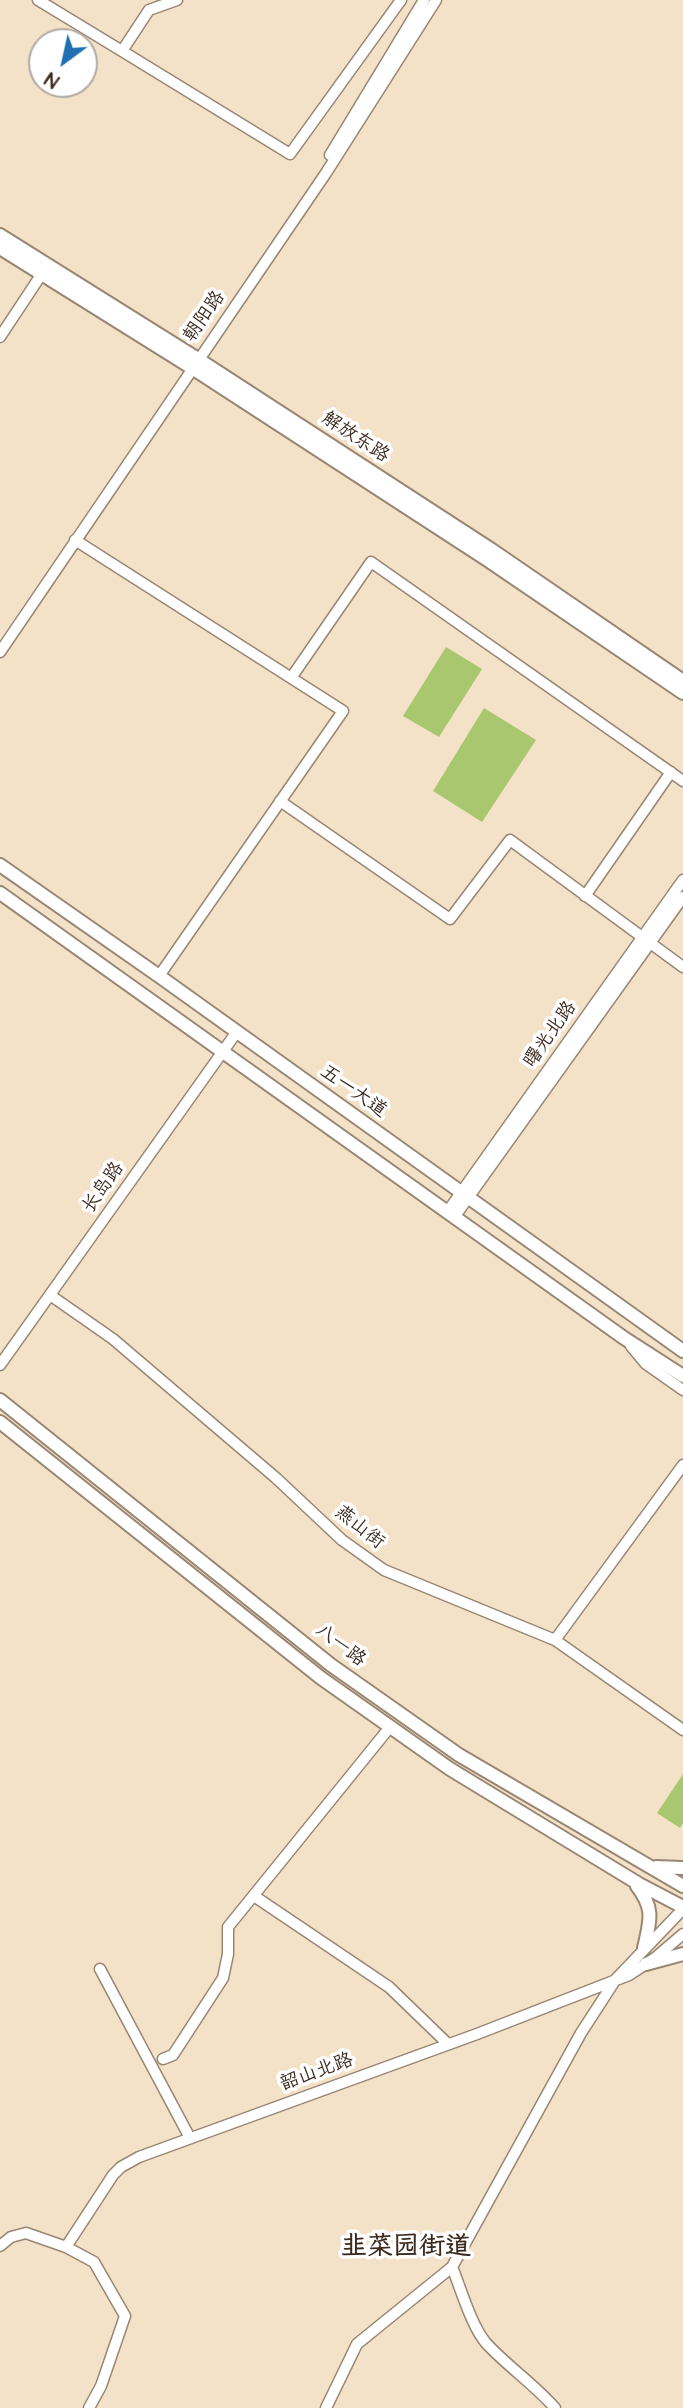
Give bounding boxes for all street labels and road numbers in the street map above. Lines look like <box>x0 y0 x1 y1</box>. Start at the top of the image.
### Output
street label: 朝阳路 <box>179 287 231 347</box>
street label: 解放东路 <box>317 408 393 468</box>
street label: 曙光北路 <box>520 997 582 1073</box>
street label: 五一大道 <box>315 1061 391 1123</box>
street label: 长岛路 <box>78 1158 130 1218</box>
street label: 燕山街 <box>330 1501 388 1555</box>
street label: 八一路 <box>310 1620 370 1672</box>
street label: 韶山北路 <box>277 2049 357 2097</box>

